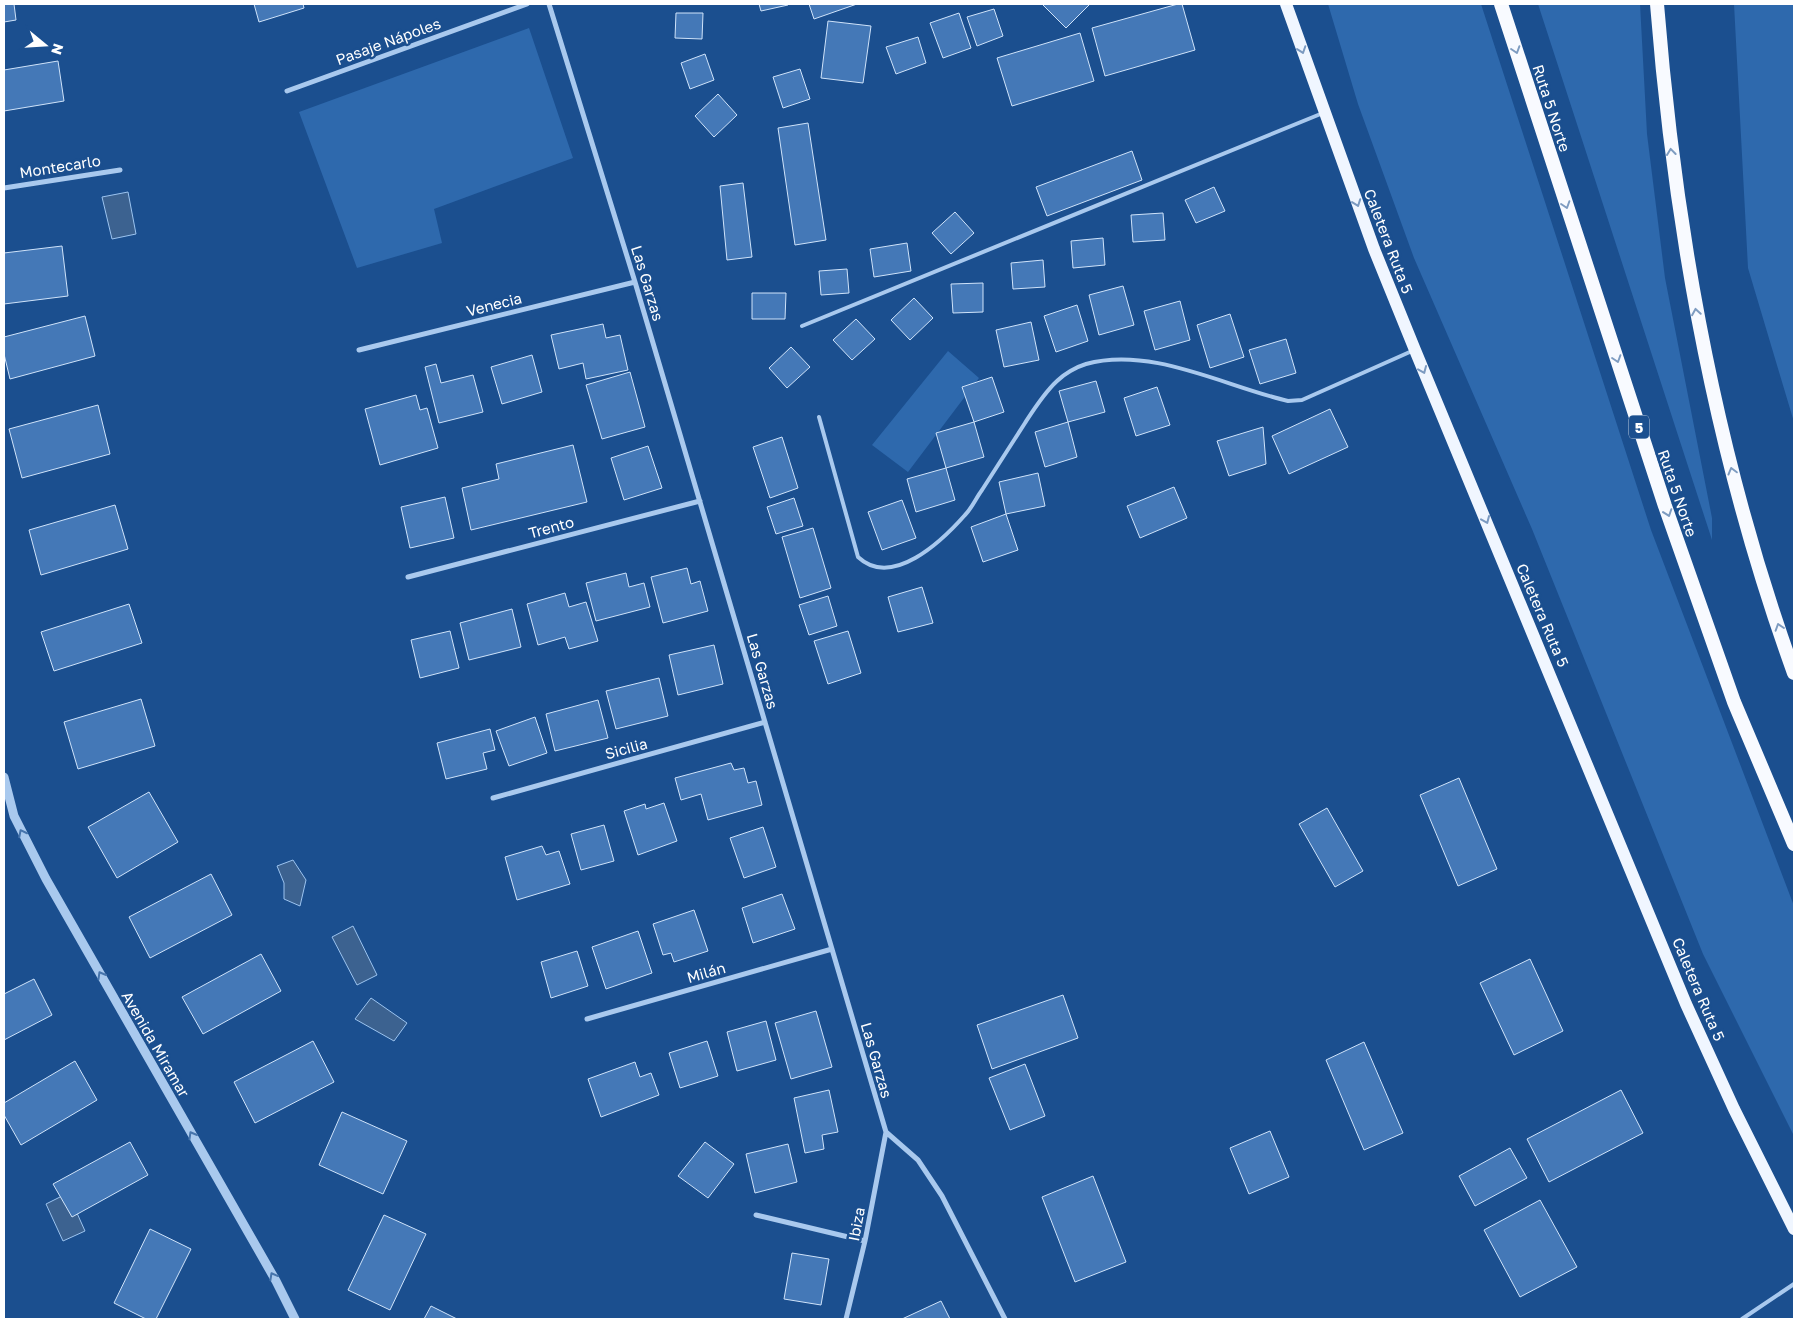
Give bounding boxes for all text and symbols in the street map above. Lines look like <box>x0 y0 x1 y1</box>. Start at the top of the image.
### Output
street label: Pasaje Nápoles <box>333 14 443 68</box>
north arrow <box>20 20 70 70</box>
text: N <box>48 41 68 57</box>
one-way arrow <box>1296 45 1306 54</box>
one-way arrow <box>1510 45 1520 54</box>
street label: Ruta 5 Norte <box>1529 62 1575 154</box>
one-way arrow <box>1666 148 1677 156</box>
street label: Montecarlo <box>18 151 102 181</box>
street label: Caletera Ruta 5 <box>1361 186 1417 296</box>
one-way arrow <box>1351 198 1361 207</box>
one-way arrow <box>1561 200 1571 208</box>
street label: Las Garzas <box>628 243 668 323</box>
street label: Venecia <box>464 288 524 320</box>
one-way arrow <box>1692 308 1702 317</box>
one-way arrow <box>1611 354 1621 363</box>
one-way arrow <box>1417 365 1428 374</box>
road number: 5 <box>1629 416 1649 438</box>
street label: Ruta 5 Norte <box>1655 447 1701 539</box>
one-way arrow <box>1728 467 1738 475</box>
one-way arrow <box>1662 509 1672 517</box>
street label: Trento <box>526 512 576 542</box>
one-way arrow <box>1480 515 1490 524</box>
street label: Caletera Ruta 5 <box>1513 561 1573 669</box>
one-way arrow <box>1774 623 1784 631</box>
street label: Las Garzas <box>744 631 782 711</box>
street label: Sicilia <box>603 734 649 762</box>
one-way arrow <box>18 829 28 838</box>
street label: Caletera Ruta 5 <box>1669 935 1729 1043</box>
street label: Milán <box>685 958 727 986</box>
one-way arrow <box>97 971 107 980</box>
street label: Avenida Miramar <box>118 988 194 1100</box>
street label: Las Garzas <box>858 1020 896 1100</box>
one-way arrow <box>189 1131 199 1140</box>
street label: Ibiza <box>844 1206 868 1242</box>
one-way arrow <box>269 1273 279 1282</box>

